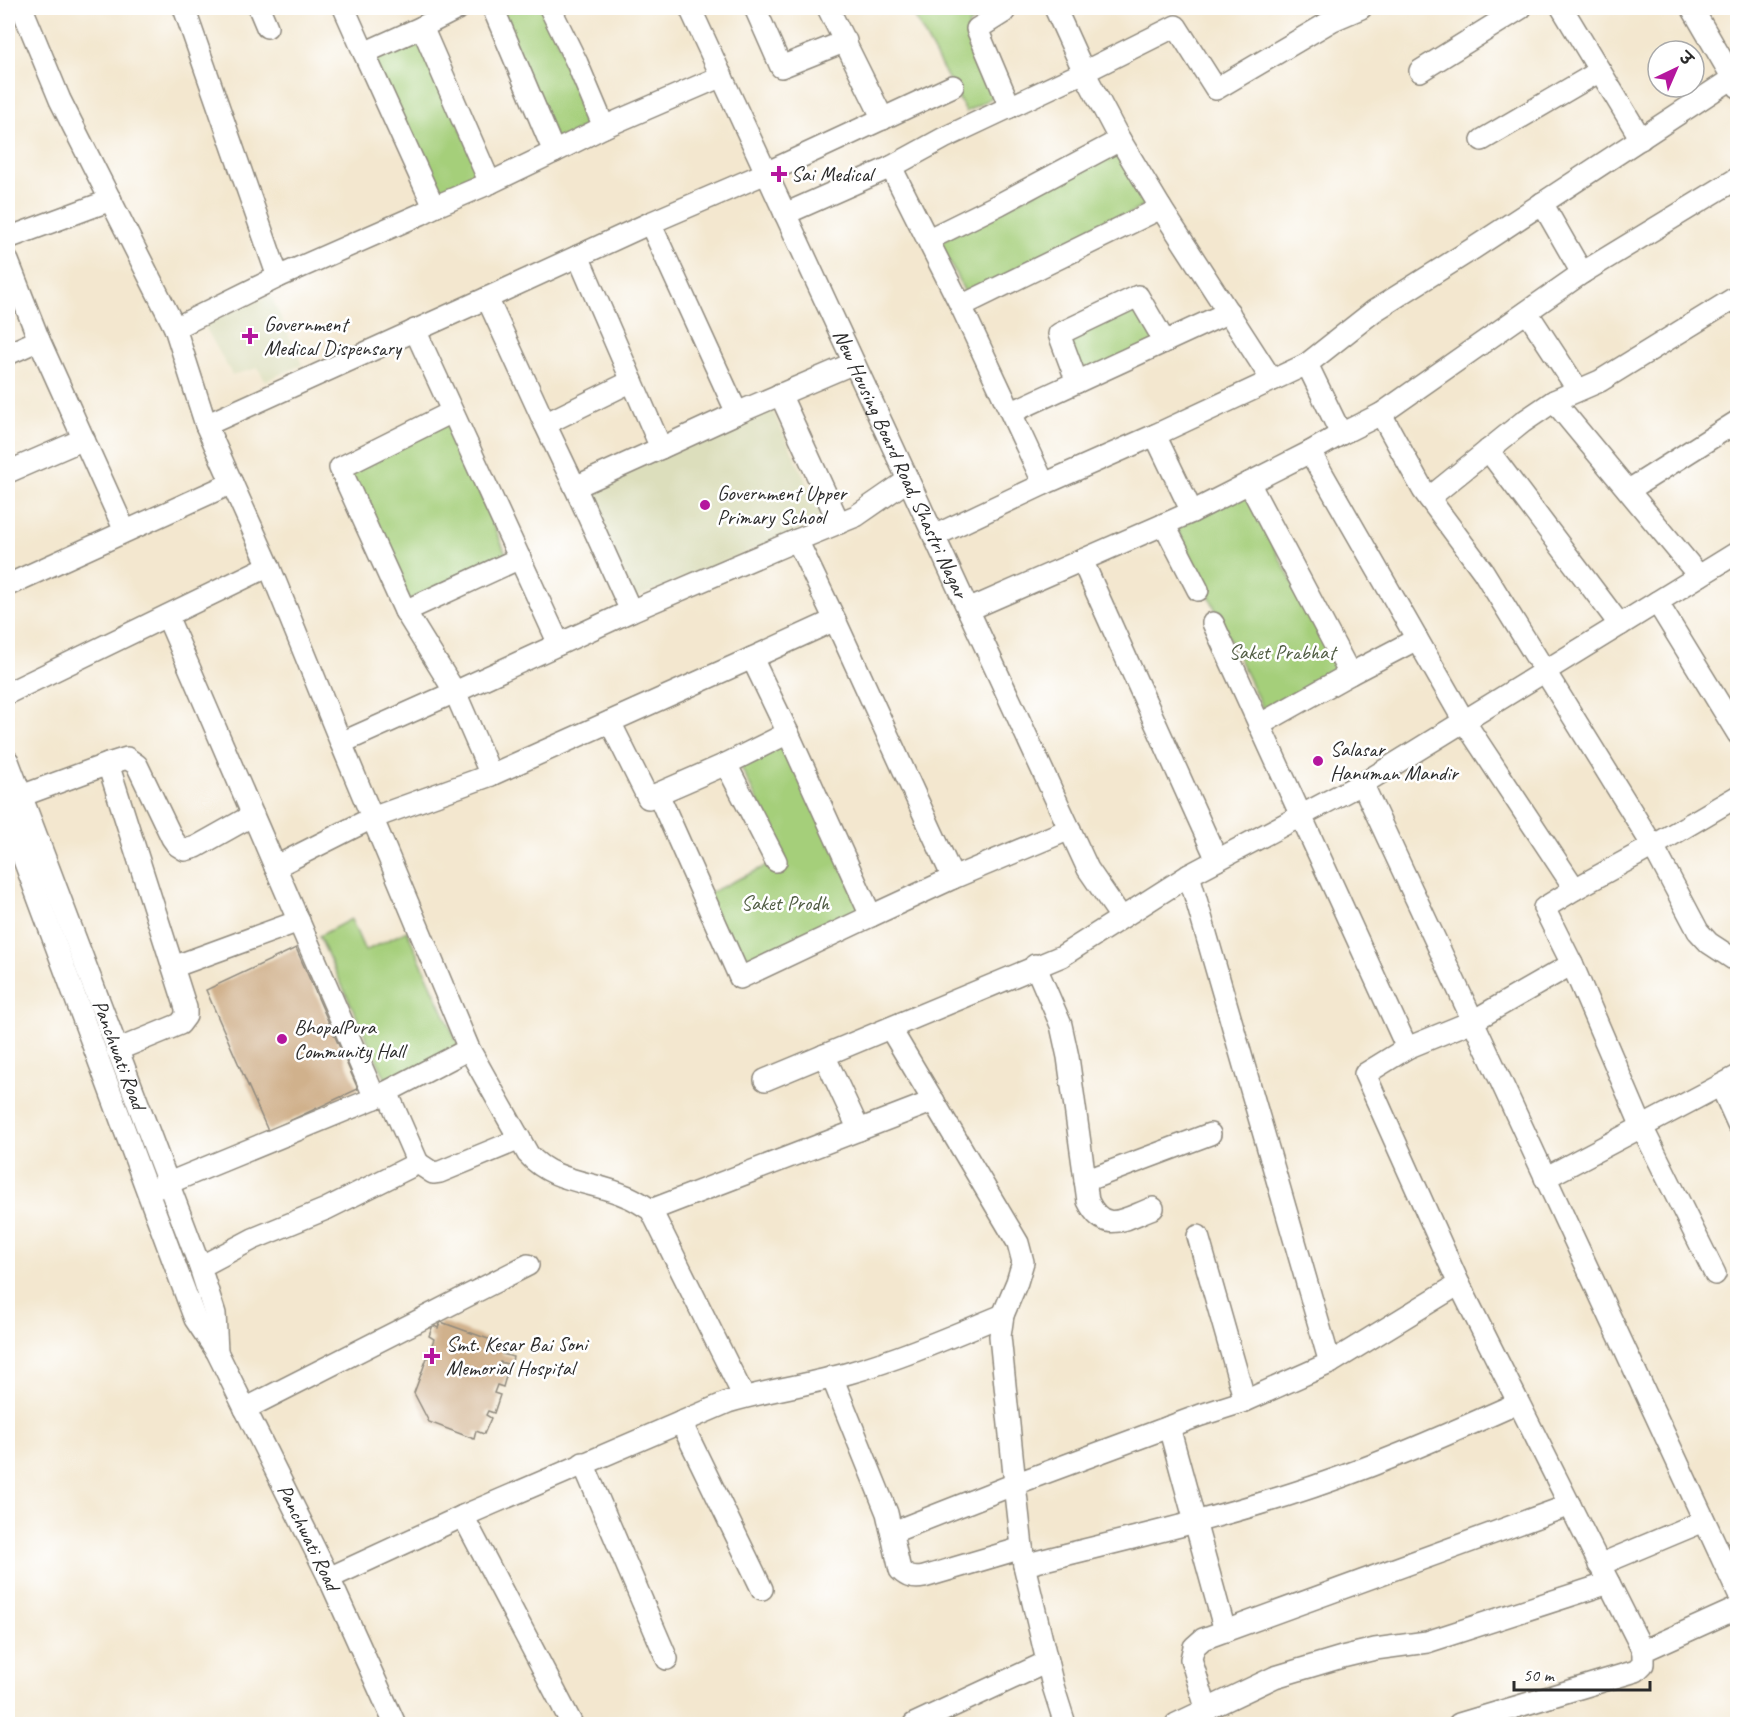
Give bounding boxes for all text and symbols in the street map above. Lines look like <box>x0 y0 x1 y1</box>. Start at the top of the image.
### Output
north arrow <box>1646 39 1706 99</box>
text: उ <box>1674 47 1697 71</box>
place label: Sai Medical <box>791 161 876 187</box>
marker: Sai Medical <box>772 167 786 181</box>
place label: Government Medical Dispensary <box>264 311 403 361</box>
street label: New Housing Board Road, Shastri Nagar <box>827 325 975 604</box>
marker: Government Medical Dispensary <box>241 327 259 345</box>
place label: Government Upper Primary School <box>717 480 848 530</box>
marker: Government Upper Primary School <box>698 498 712 512</box>
park label: Saket Prabhat <box>1229 639 1338 665</box>
place label: Salasar Hanuman Mandir <box>1330 736 1459 786</box>
marker: Salasar Hanuman Mandir <box>1311 754 1325 768</box>
park label: Saket Prodh <box>741 890 831 916</box>
street label: Panchwati Road <box>87 996 153 1115</box>
place label: BhopalPura Community Hall <box>294 1014 408 1064</box>
marker: BhopalPura Community Hall <box>275 1032 289 1046</box>
place label: Smt. Kesar Bai Soni Memorial Hospital <box>446 1331 590 1381</box>
marker: Smt. Kesar Bai Soni Memorial Hospital <box>423 1347 441 1365</box>
street label: Panchwati Road <box>272 1480 347 1597</box>
scale bar <box>1514 1654 1650 1692</box>
text: 50 m <box>1523 1664 1556 1686</box>

